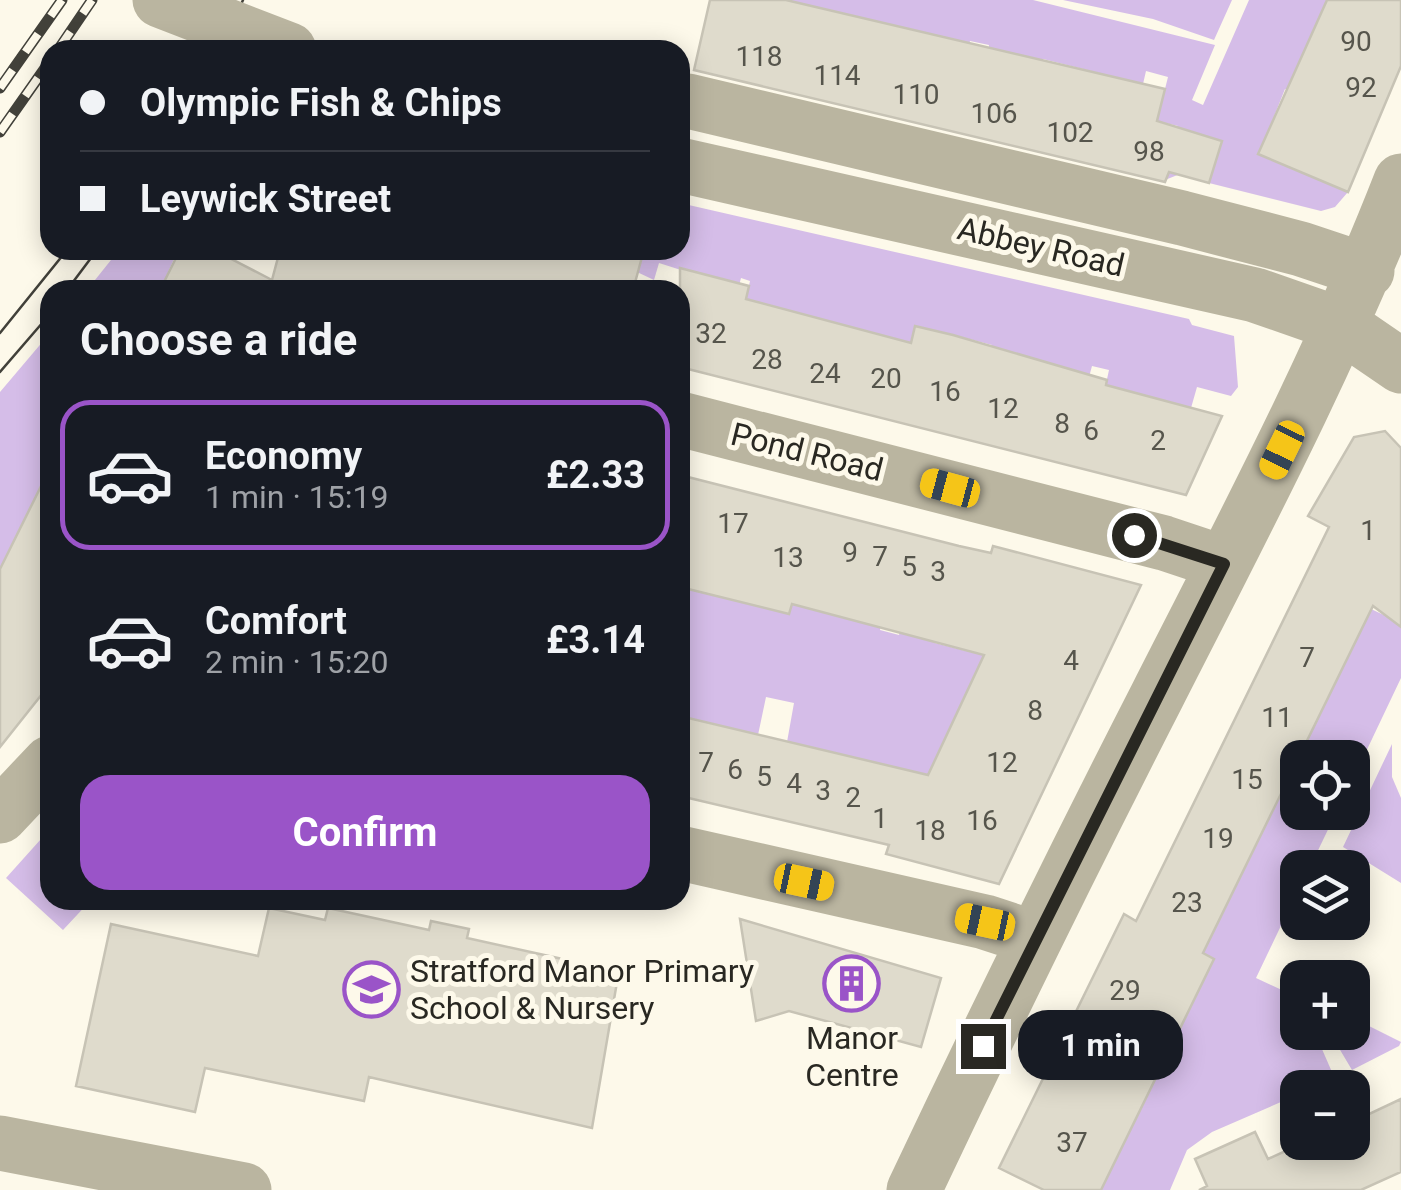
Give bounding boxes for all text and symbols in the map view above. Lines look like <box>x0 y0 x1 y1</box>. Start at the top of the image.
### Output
house number: 90 <box>1340 25 1372 58</box>
house number: 118 <box>735 40 783 73</box>
house number: 114 <box>813 59 861 92</box>
house number: 92 <box>1345 71 1377 104</box>
house number: 110 <box>892 78 940 111</box>
text: Olympic Fish & Chips <box>140 81 502 125</box>
house number: 106 <box>970 97 1018 130</box>
house number: 102 <box>1046 116 1094 149</box>
house number: 98 <box>1133 135 1165 168</box>
text: Leywick Street <box>140 177 391 221</box>
street label: Abbey Road <box>954 209 1128 285</box>
text: Choose a ride <box>80 313 357 366</box>
house number: 32 <box>695 317 727 350</box>
house number: 28 <box>751 343 783 376</box>
house number: 24 <box>809 357 841 390</box>
house number: 20 <box>870 362 902 395</box>
house number: 16 <box>929 375 961 408</box>
house number: 12 <box>987 392 1019 425</box>
house number: 8 <box>1054 407 1070 440</box>
house number: 6 <box>1083 414 1099 447</box>
street label: Pond Road <box>727 415 887 489</box>
car <box>1255 416 1309 484</box>
house number: 2 <box>1150 424 1166 457</box>
icon: car <box>85 430 175 520</box>
text: Economy <box>205 434 362 478</box>
text: £2.33 <box>546 453 645 497</box>
car <box>917 466 983 510</box>
text: 1 min · 15:19 <box>205 478 388 516</box>
house number: 17 <box>717 507 749 540</box>
route start <box>1112 513 1157 558</box>
house number: 1 <box>1360 514 1376 547</box>
house number: 9 <box>842 536 858 569</box>
house number: 7 <box>872 540 888 573</box>
house number: 13 <box>772 541 804 574</box>
house number: 5 <box>901 550 917 583</box>
house number: 3 <box>930 555 946 588</box>
icon: car <box>85 595 175 685</box>
text: Comfort <box>205 599 347 643</box>
text: £3.14 <box>546 618 645 662</box>
house number: 7 <box>1299 641 1315 674</box>
text: 2 min · 15:20 <box>205 643 388 681</box>
house number: 4 <box>1063 644 1079 677</box>
house number: 8 <box>1027 694 1043 727</box>
house number: 11 <box>1261 701 1293 734</box>
map controls <box>1280 740 1370 1160</box>
button: locate <box>1280 740 1370 830</box>
house number: 7 <box>698 746 714 779</box>
house number: 12 <box>986 746 1018 779</box>
house number: 6 <box>727 753 743 786</box>
house number: 5 <box>756 760 772 793</box>
house number: 15 <box>1231 763 1263 796</box>
house number: 4 <box>786 767 802 800</box>
house number: 3 <box>815 774 831 807</box>
button: Confirm <box>80 775 650 890</box>
house number: 2 <box>845 781 861 814</box>
house number: 1 <box>872 802 888 835</box>
house number: 16 <box>966 804 998 837</box>
house number: 18 <box>914 814 946 847</box>
house number: 19 <box>1202 822 1234 855</box>
button: layers <box>1280 850 1370 940</box>
car <box>772 861 836 903</box>
house number: 23 <box>1171 886 1203 919</box>
car <box>953 901 1017 943</box>
place label: Stratford Manor Primary School & Nursery <box>410 952 754 1027</box>
building icon: Manor Centre <box>822 954 882 1014</box>
school or university icon: Stratford Manor Primary School & Nursery <box>341 959 401 1019</box>
button: + <box>1280 960 1370 1050</box>
house number: 29 <box>1109 974 1141 1007</box>
callout: 1 min <box>1018 1011 1183 1081</box>
place label: Manor Centre <box>805 1019 899 1094</box>
route end <box>961 1024 1006 1069</box>
text: 1 min <box>1060 1026 1141 1064</box>
button: − <box>1280 1070 1370 1160</box>
house number: 37 <box>1056 1126 1088 1159</box>

